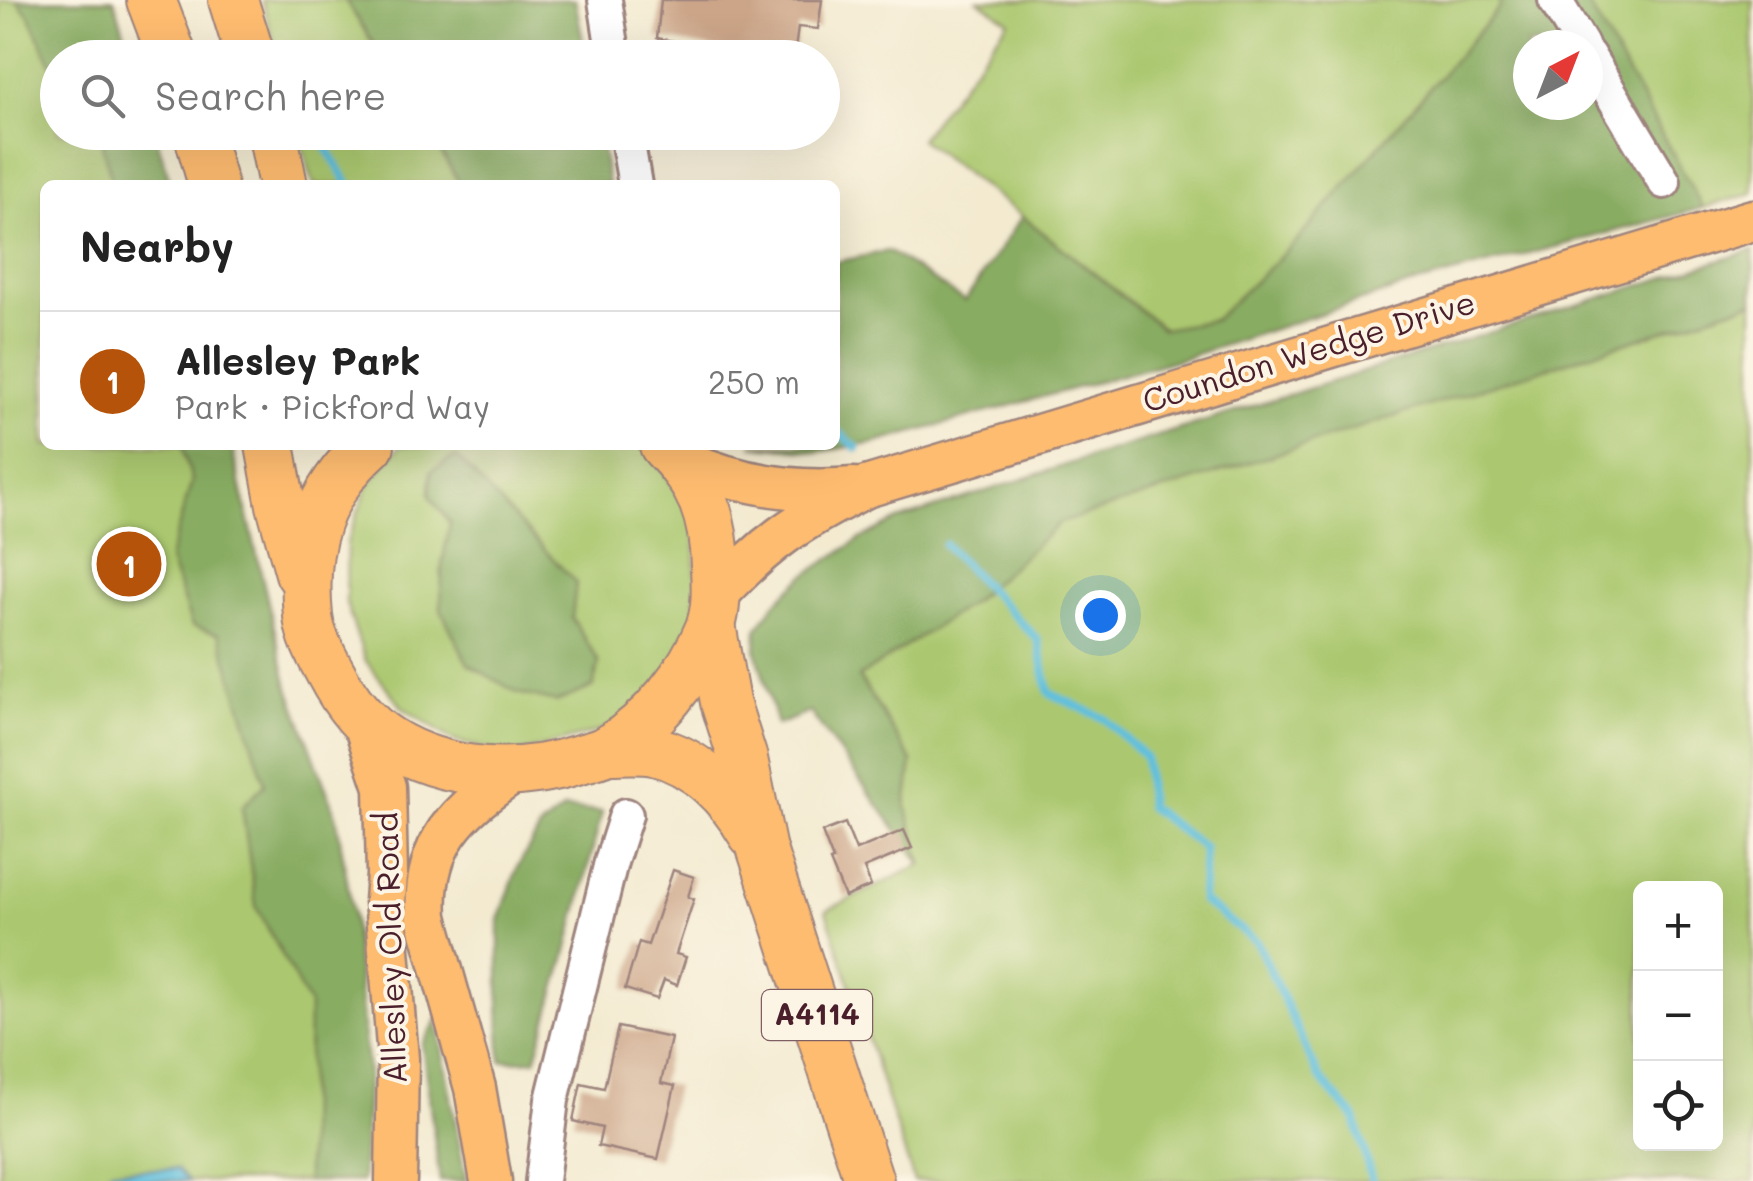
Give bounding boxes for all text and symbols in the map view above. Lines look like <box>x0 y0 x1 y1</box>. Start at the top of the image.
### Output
north arrow <box>1513 30 1603 120</box>
search box <box>40 40 840 150</box>
icon: search <box>75 68 130 123</box>
text: Search here <box>155 70 386 120</box>
text: Nearby <box>80 218 234 273</box>
street label: Coundon Wedge Drive <box>1137 279 1480 421</box>
text: Allesley Park <box>175 335 421 385</box>
text: 1 <box>105 360 120 402</box>
text: 250 m <box>708 360 800 402</box>
text: Park · Pickford Way <box>175 385 490 427</box>
pin: 1 <box>96 526 162 602</box>
your location <box>1075 590 1126 641</box>
street label: Allesley Old Road <box>363 811 416 1085</box>
map controls <box>1633 881 1723 1151</box>
button: + <box>1633 881 1723 971</box>
button: − <box>1633 971 1723 1061</box>
road number: A4114 <box>762 990 872 1040</box>
button: locate <box>1633 1061 1723 1151</box>

